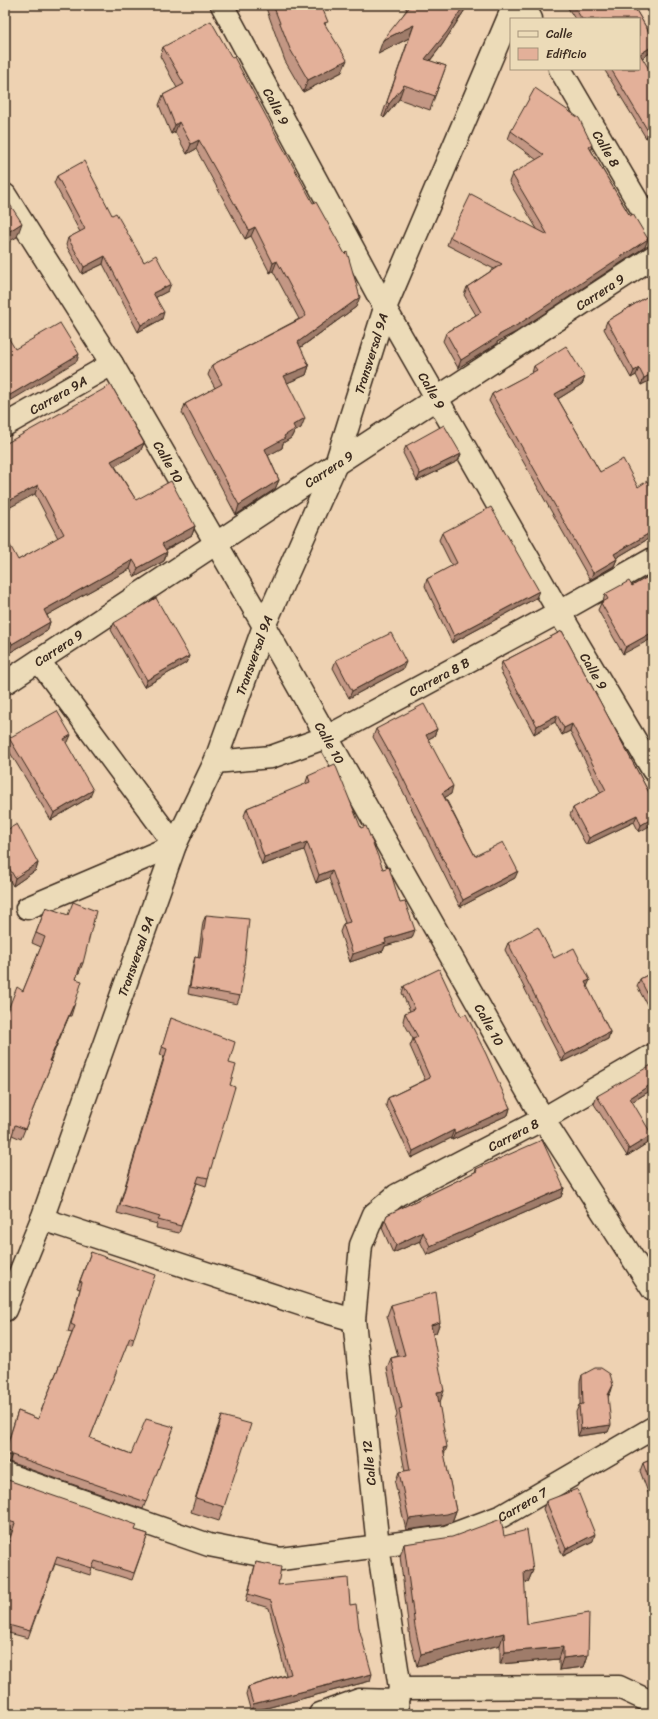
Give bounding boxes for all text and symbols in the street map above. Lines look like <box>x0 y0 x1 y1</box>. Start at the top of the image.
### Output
legend <box>510 18 640 70</box>
text: Calle <box>546 23 573 45</box>
text: Edificio <box>546 43 586 65</box>
street label: Calle 9 <box>257 83 296 129</box>
street label: Calle 8 <box>586 125 627 172</box>
street label: Carrera 9 <box>570 267 629 316</box>
street label: Transversal 9A <box>347 310 394 397</box>
street label: Calle 9 <box>412 367 452 414</box>
street label: Carrera 9A <box>25 369 91 421</box>
street label: Calle 10 <box>147 436 190 487</box>
street label: Carrera 9 <box>299 444 358 494</box>
street label: Transversal 9A <box>229 611 279 698</box>
street label: Carrera 9 <box>29 623 88 673</box>
street label: Calle 9 <box>574 648 614 694</box>
street label: Carrera 8 B <box>404 651 474 703</box>
street label: Calle 10 <box>309 717 351 768</box>
street label: Transversal 9A <box>111 913 160 1000</box>
street label: Calle 10 <box>468 999 511 1050</box>
street label: Carrera 8 <box>483 1112 543 1157</box>
street label: Calle 12 <box>355 1439 383 1487</box>
street label: Carrera 7 <box>493 1480 553 1528</box>

